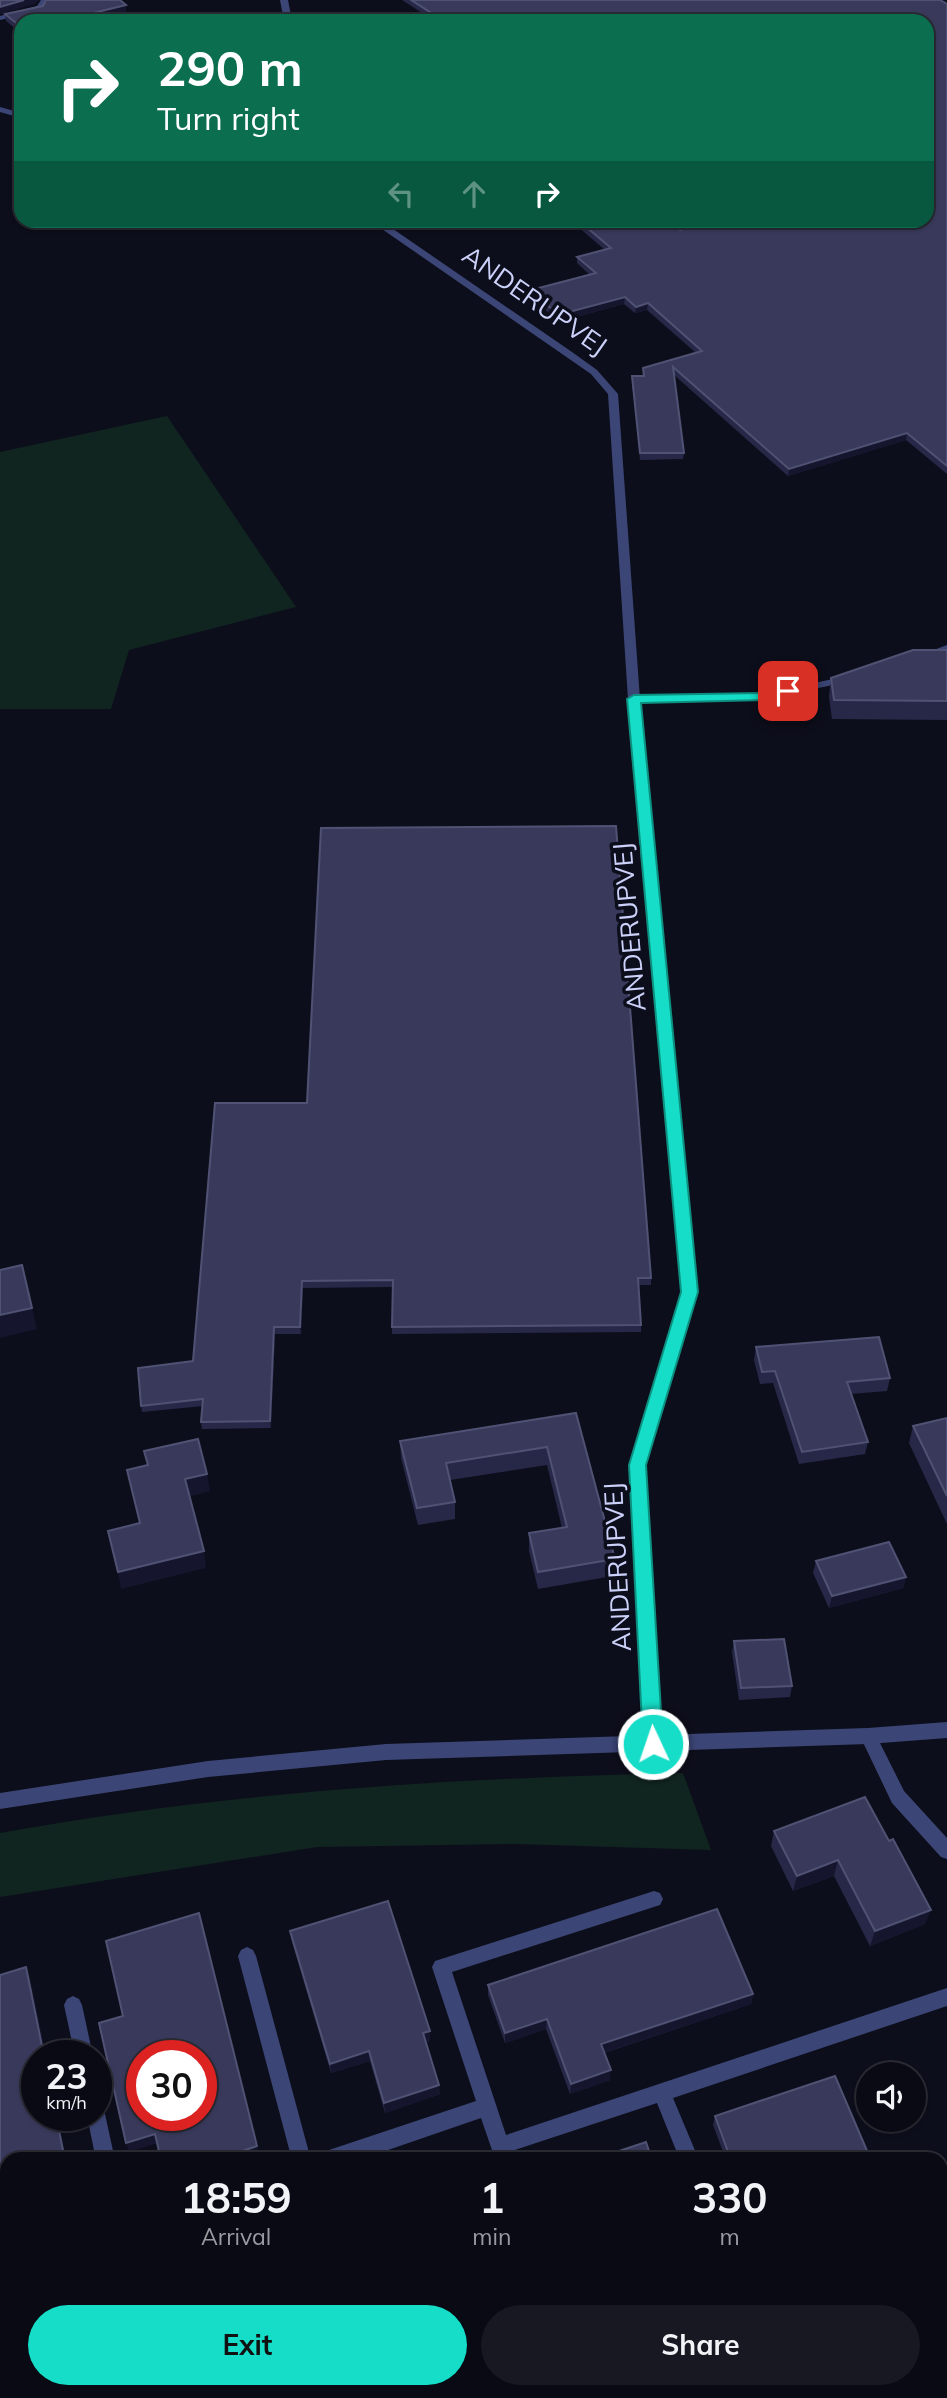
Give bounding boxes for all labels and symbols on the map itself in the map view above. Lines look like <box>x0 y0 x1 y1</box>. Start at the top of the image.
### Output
street label: ANDERUPVEJ <box>456 238 614 362</box>
pin <box>758 661 818 721</box>
street label: ANDERUPVEJ <box>605 841 653 1013</box>
street label: ANDERUPVEJ <box>596 1482 638 1652</box>
position arrow <box>616 1707 690 1781</box>
speed limit sign: 30 <box>126 2040 217 2131</box>

